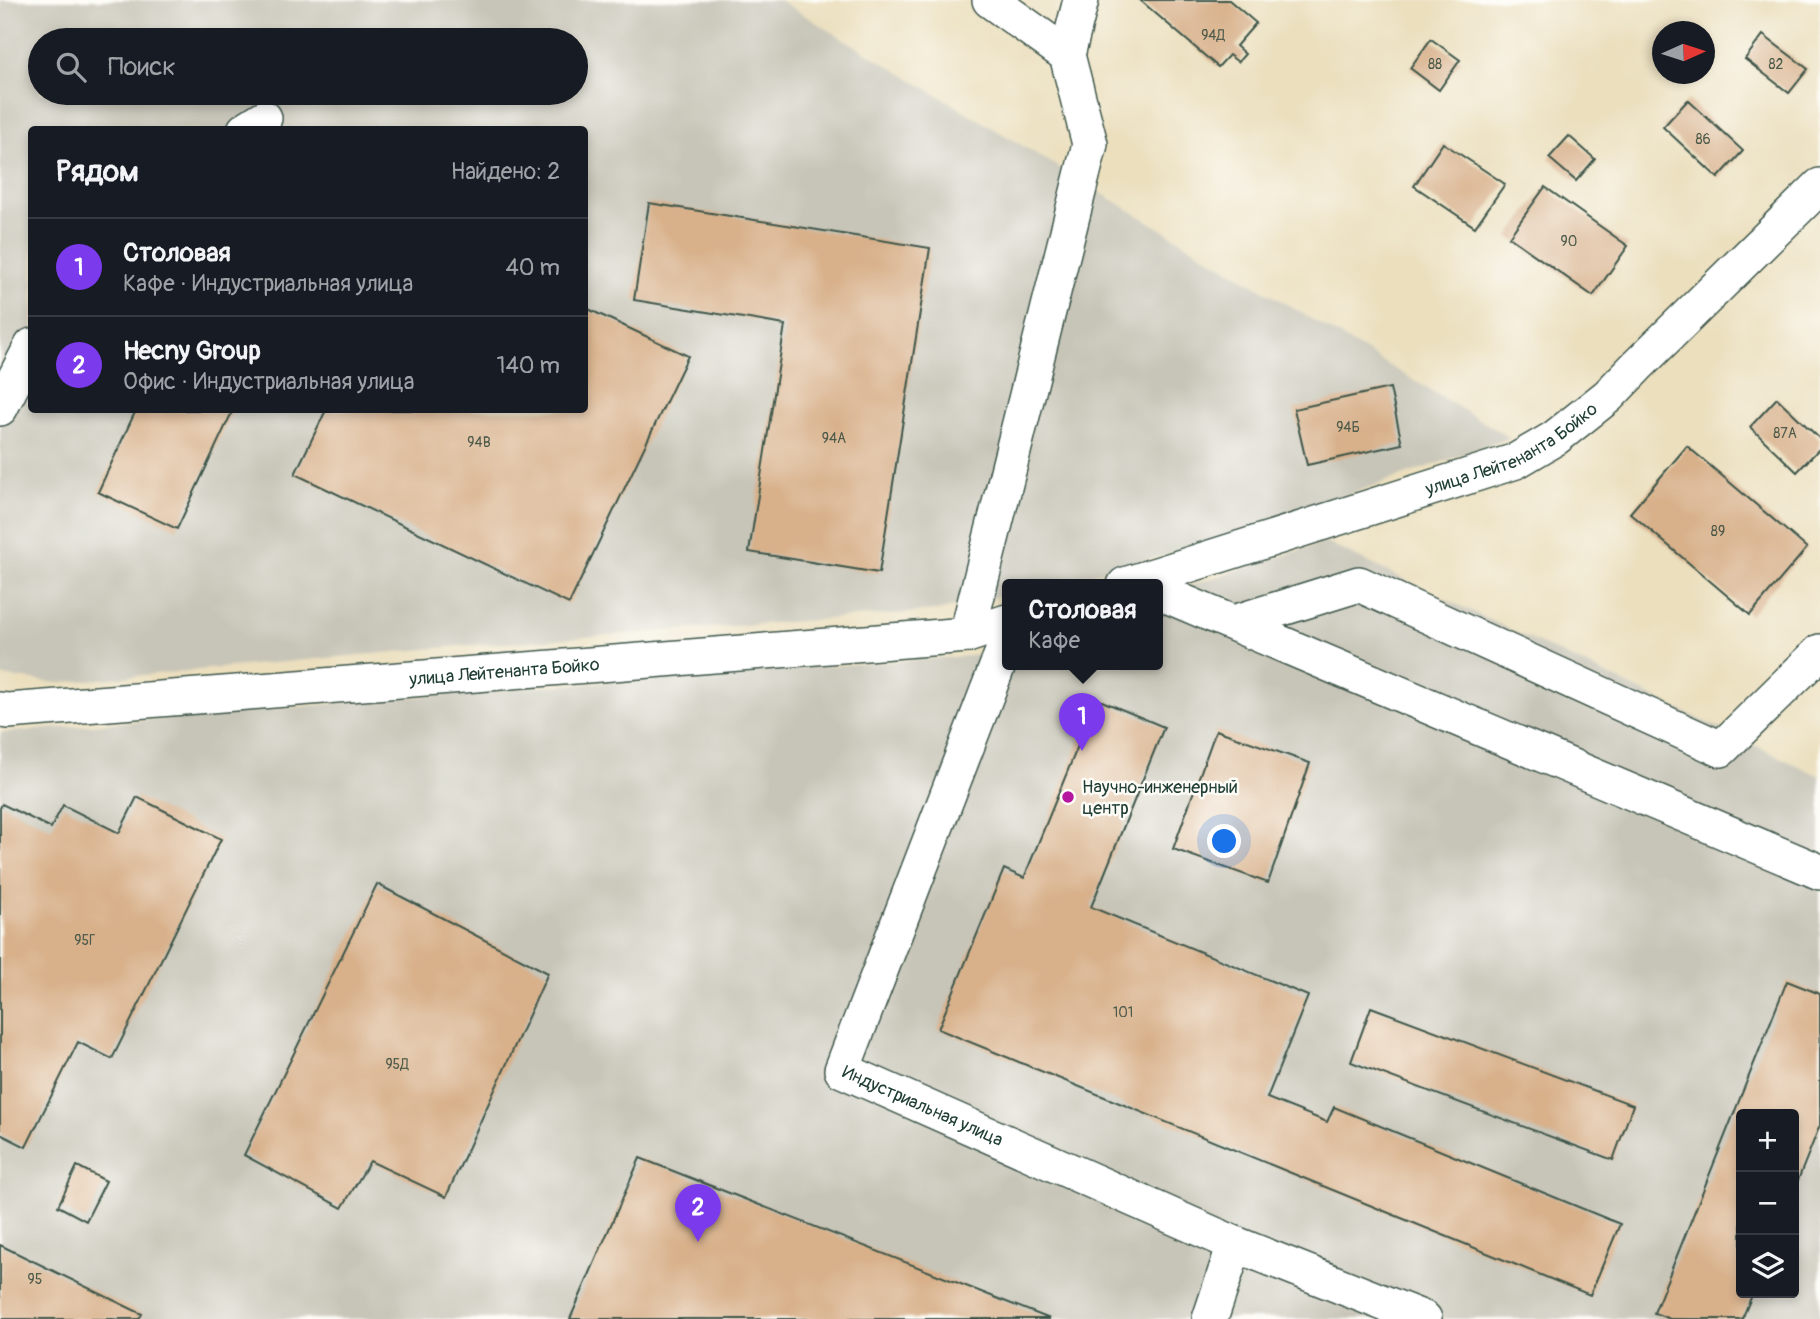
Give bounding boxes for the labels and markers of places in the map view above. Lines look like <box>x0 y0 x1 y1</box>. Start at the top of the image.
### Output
pin: 1 <box>1059 693 1105 751</box>
place label: Научно-инженерный центр <box>1082 776 1238 820</box>
marker: Научно-инженерный центр <box>1060 789 1076 805</box>
pin: 2 <box>675 1184 721 1242</box>

